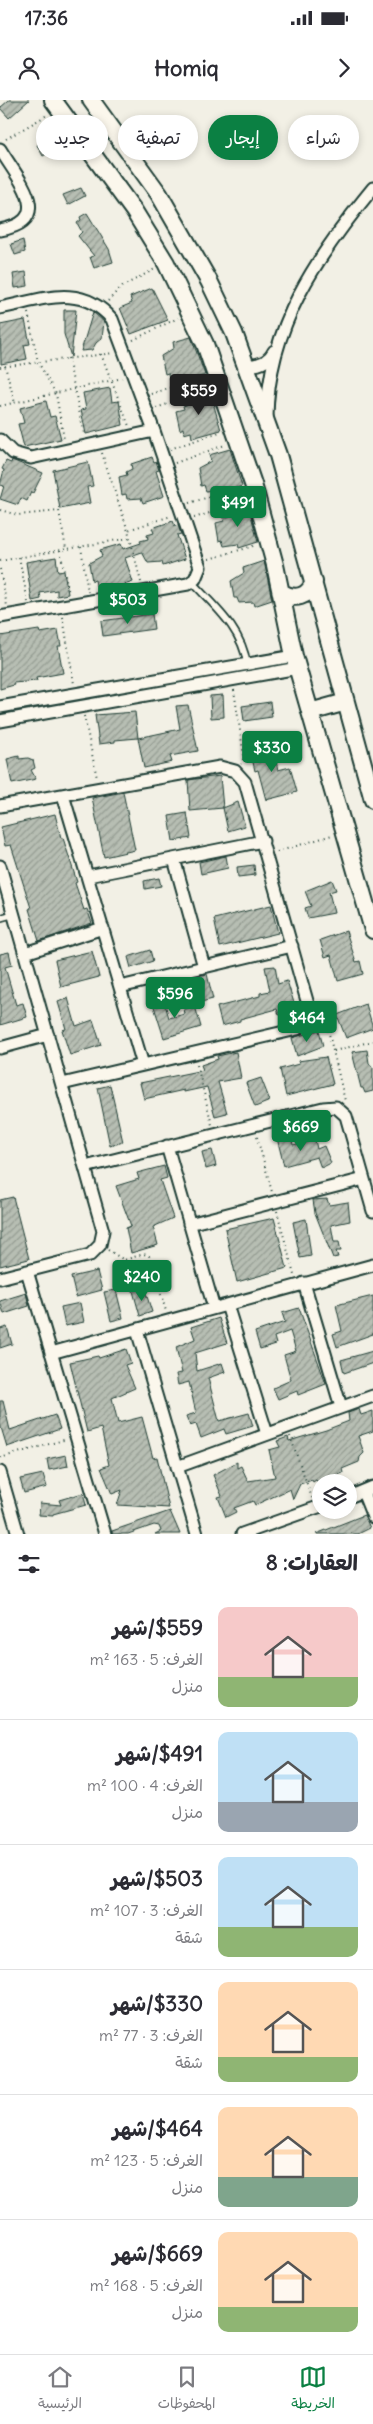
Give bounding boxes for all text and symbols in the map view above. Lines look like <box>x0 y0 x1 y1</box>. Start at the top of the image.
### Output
text: 17:36 <box>25 6 68 30</box>
icon: person <box>15 54 43 82</box>
text: Homiq <box>154 54 219 82</box>
icon: forward <box>330 54 358 82</box>
chip: جديد <box>36 115 108 160</box>
chip: تصفية <box>118 115 198 160</box>
chip: إيجار <box>208 115 278 160</box>
chip: شراء <box>288 115 359 160</box>
pin: $559 <box>169 374 229 416</box>
text: $559 <box>181 380 217 400</box>
pin: $491 <box>208 486 268 528</box>
text: $491 <box>221 492 255 512</box>
pin: $503 <box>98 582 158 625</box>
text: $503 <box>109 589 147 609</box>
pin: $330 <box>242 730 302 773</box>
text: $330 <box>253 737 291 757</box>
pin: $596 <box>145 976 205 1019</box>
text: $596 <box>157 983 193 1003</box>
pin: $464 <box>277 1000 337 1043</box>
text: $464 <box>289 1007 325 1027</box>
pin: $669 <box>271 1110 331 1152</box>
text: $669 <box>283 1116 319 1136</box>
pin: $240 <box>112 1260 172 1302</box>
text: $240 <box>123 1266 161 1286</box>
map controls <box>312 1474 357 1519</box>
button: layers <box>312 1474 357 1519</box>
text: العقارات: 8 <box>266 1549 358 1576</box>
icon: filters <box>15 1550 43 1578</box>
text: $559/شهر <box>113 1614 203 1641</box>
icon: home <box>258 1627 318 1687</box>
text: الغرف: 5 · 163 m² <box>90 1649 203 1669</box>
text: منزل <box>171 1676 203 1696</box>
text: $491/شهر <box>116 1740 203 1767</box>
icon: home <box>258 1752 318 1812</box>
text: الغرف: 4 · 100 m² <box>87 1775 203 1795</box>
text: منزل <box>171 1802 203 1822</box>
text: $503/شهر <box>111 1865 203 1892</box>
icon: home <box>258 1877 318 1937</box>
text: الغرف: 3 · 107 m² <box>90 1900 203 1920</box>
text: شقة <box>175 1927 203 1947</box>
text: $330/شهر <box>111 1990 203 2017</box>
icon: home <box>258 2002 318 2062</box>
text: الغرف: 3 · 77 m² <box>99 2025 203 2045</box>
text: شقة <box>175 2052 203 2072</box>
text: $464/شهر <box>112 2115 203 2142</box>
icon: home <box>258 2127 318 2187</box>
text: الغرف: 5 · 123 m² <box>90 2150 203 2170</box>
text: منزل <box>171 2177 203 2197</box>
text: $669/شهر <box>113 2240 203 2267</box>
icon: home <box>258 2252 318 2312</box>
text: الغرف: 5 · 168 m² <box>90 2275 203 2295</box>
text: منزل <box>171 2302 203 2322</box>
tab: الرئيسية <box>38 2363 82 2416</box>
tab: المحفوظات <box>158 2363 215 2416</box>
tab: الخريطة <box>291 2363 335 2416</box>

